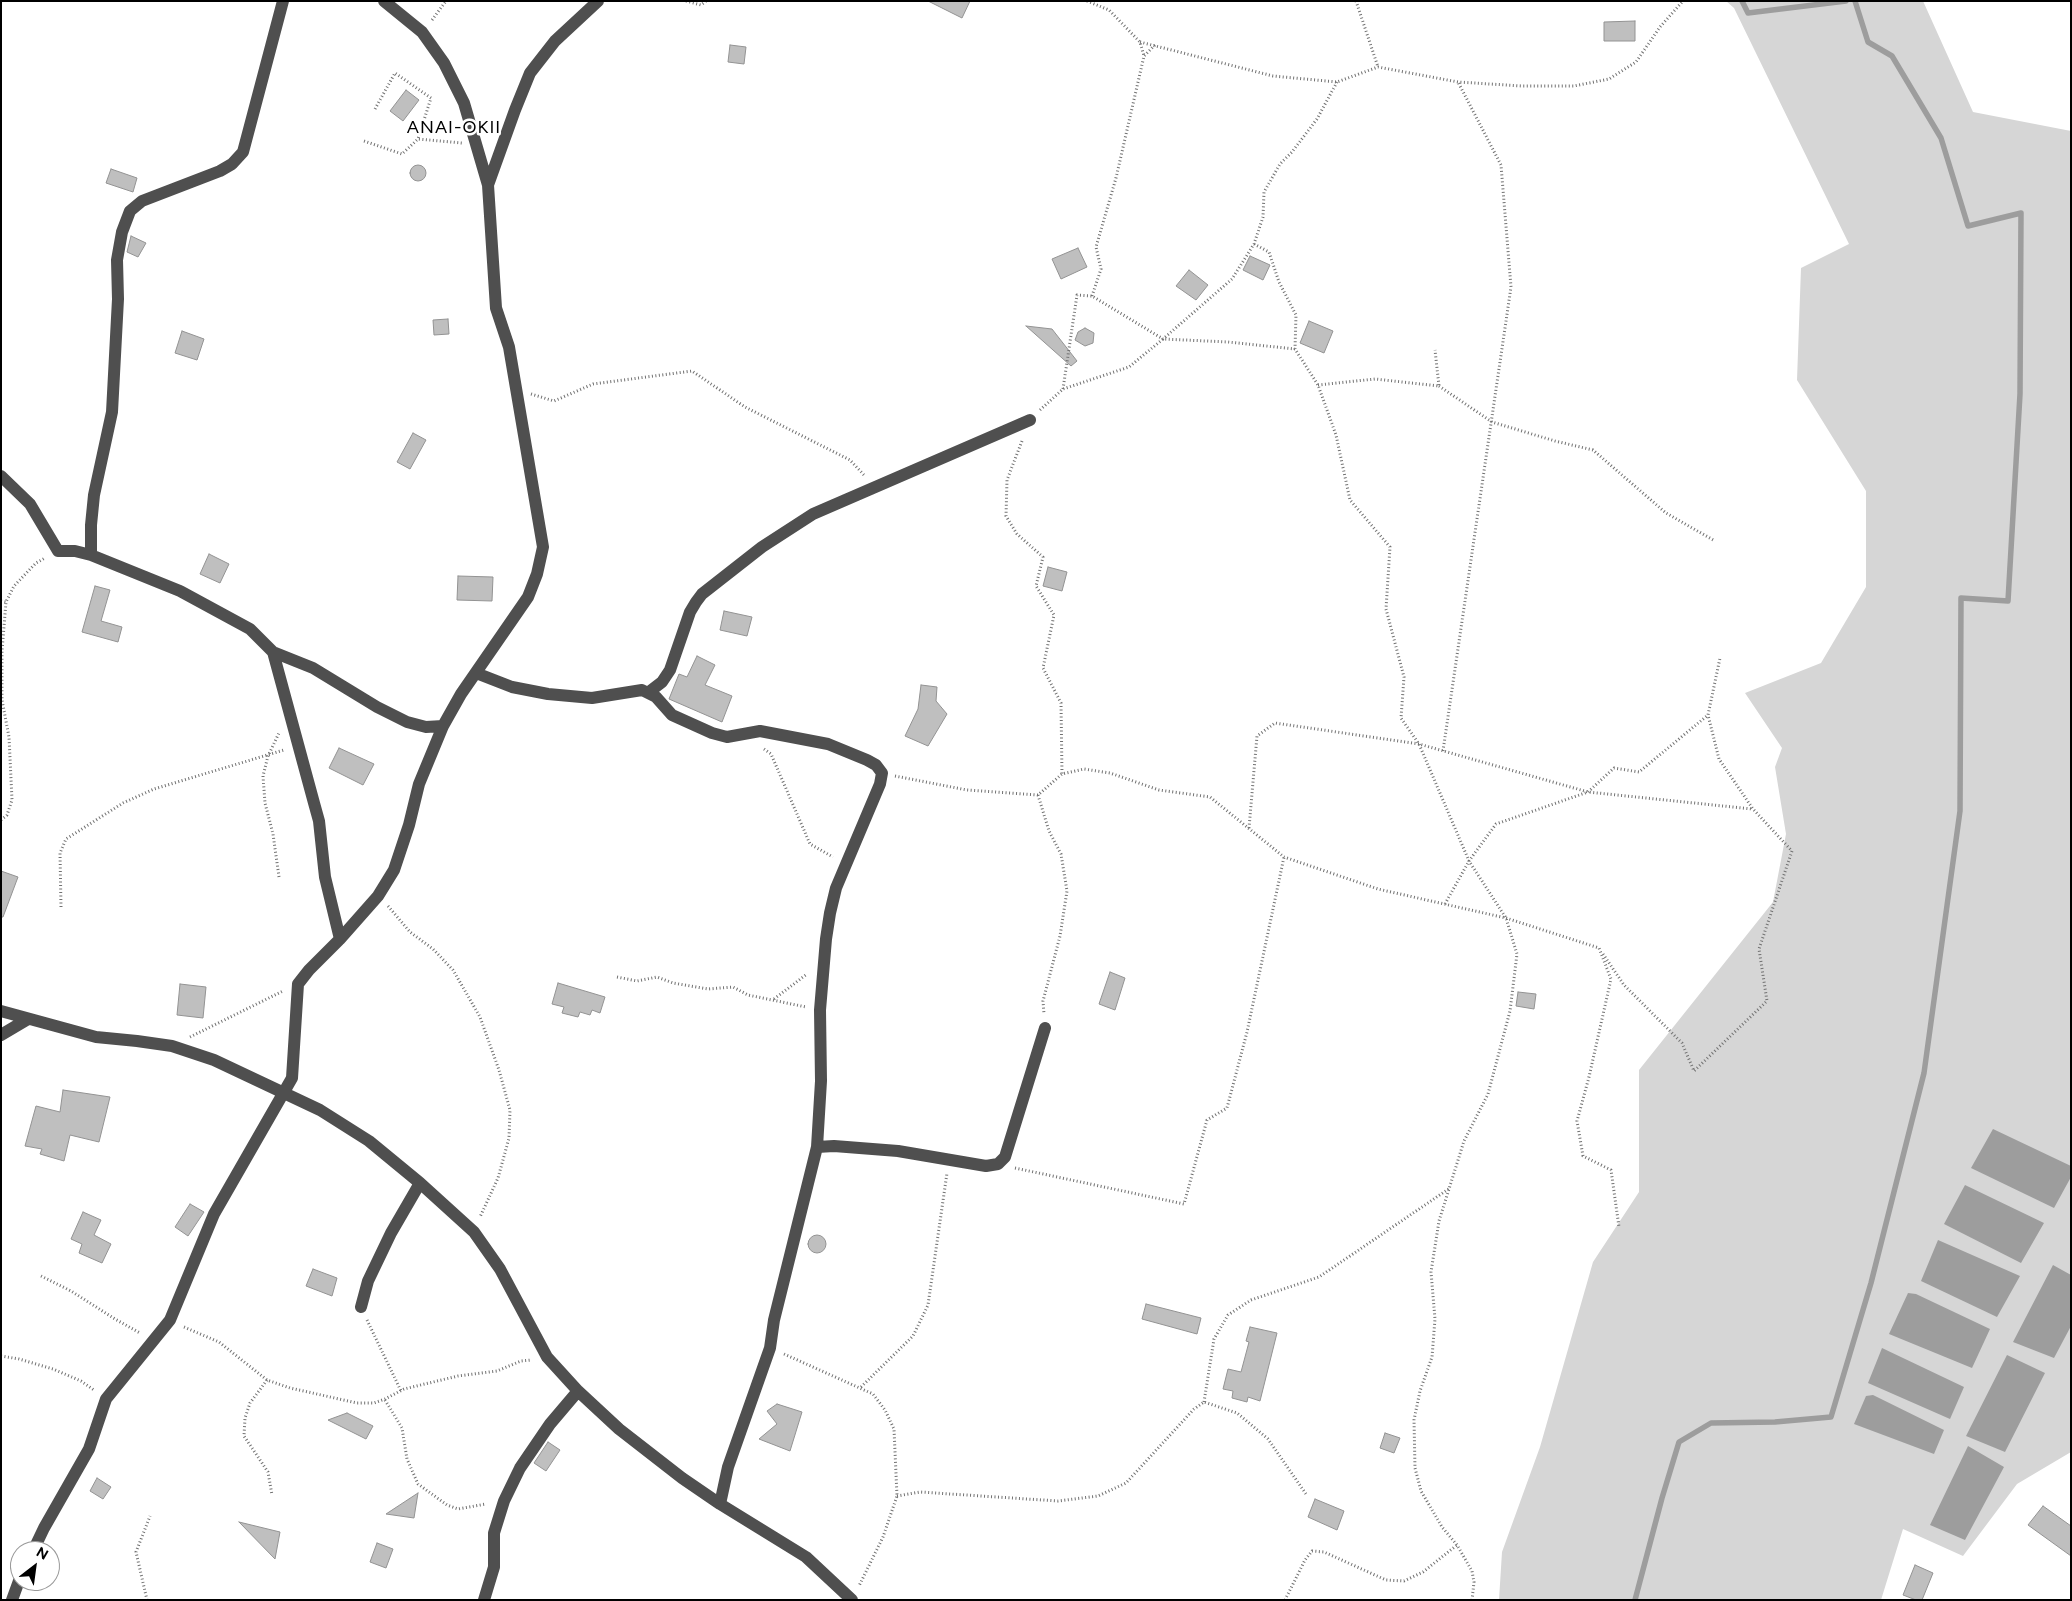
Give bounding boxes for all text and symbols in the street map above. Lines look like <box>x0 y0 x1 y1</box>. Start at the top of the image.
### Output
district label: ANAI-OKII <box>406 117 502 139</box>
north arrow <box>10 1541 60 1591</box>
text: N <box>33 1543 51 1564</box>

